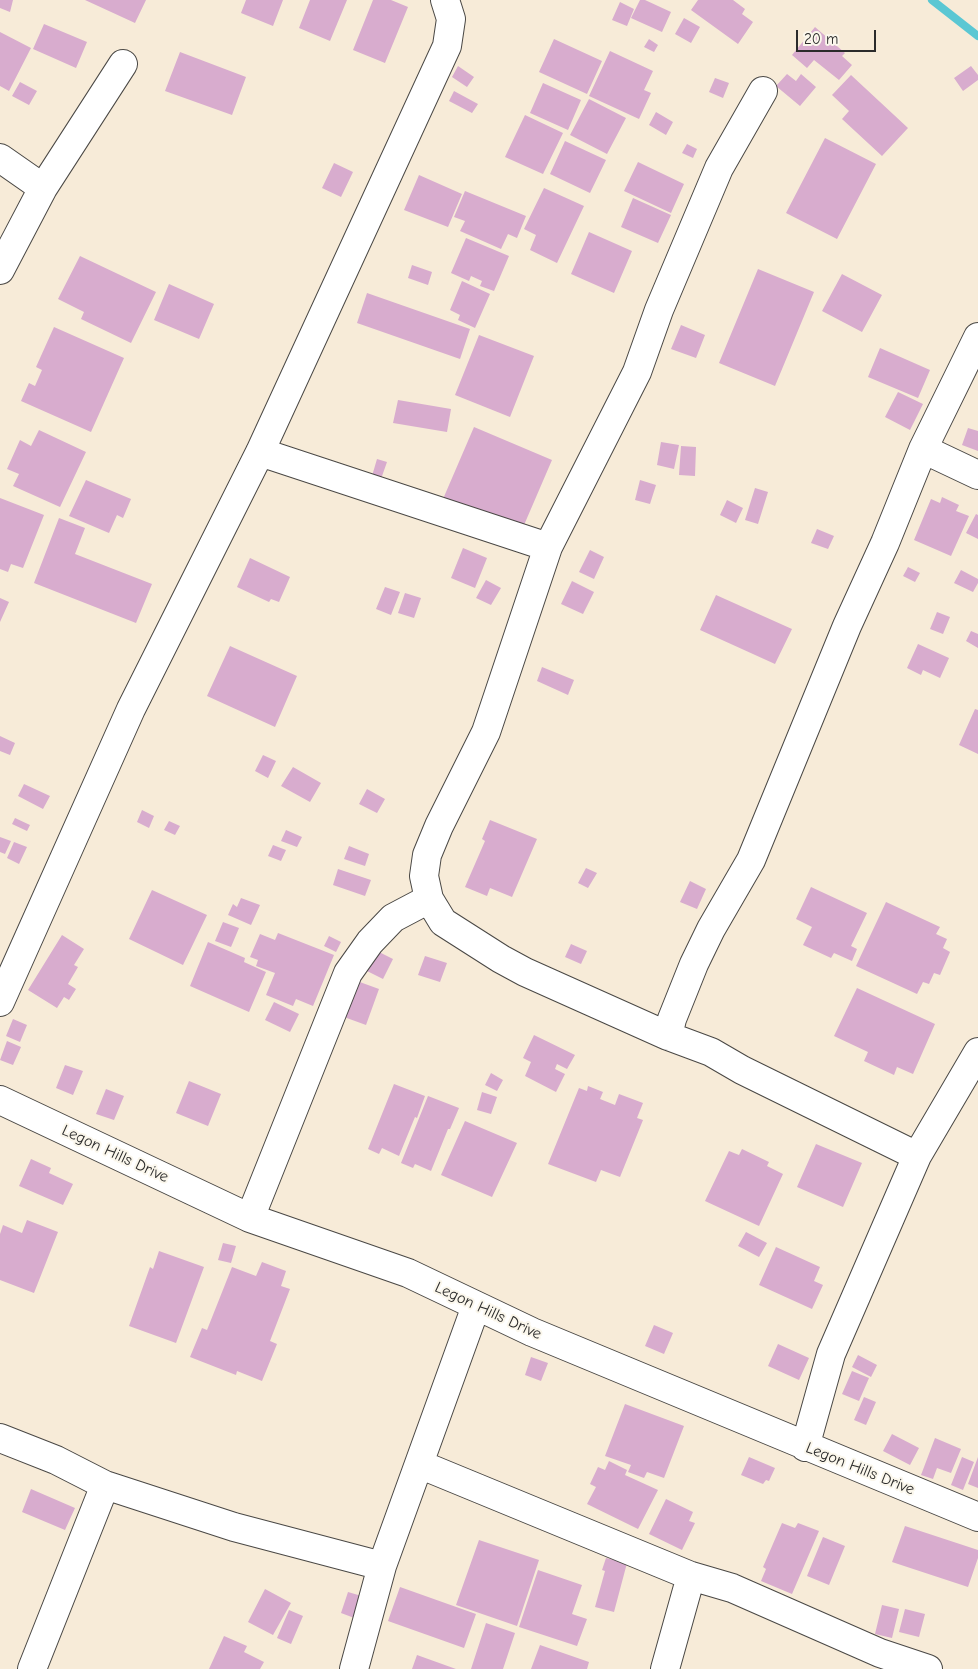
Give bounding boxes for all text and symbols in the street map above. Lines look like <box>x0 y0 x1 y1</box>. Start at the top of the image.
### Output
scale bar <box>798 20 878 52</box>
text: 20 m <box>804 30 838 48</box>
street label: Legon Hills Drive <box>59 1121 171 1187</box>
street label: Legon Hills Drive <box>432 1278 544 1344</box>
street label: Legon Hills Drive <box>803 1438 917 1500</box>

